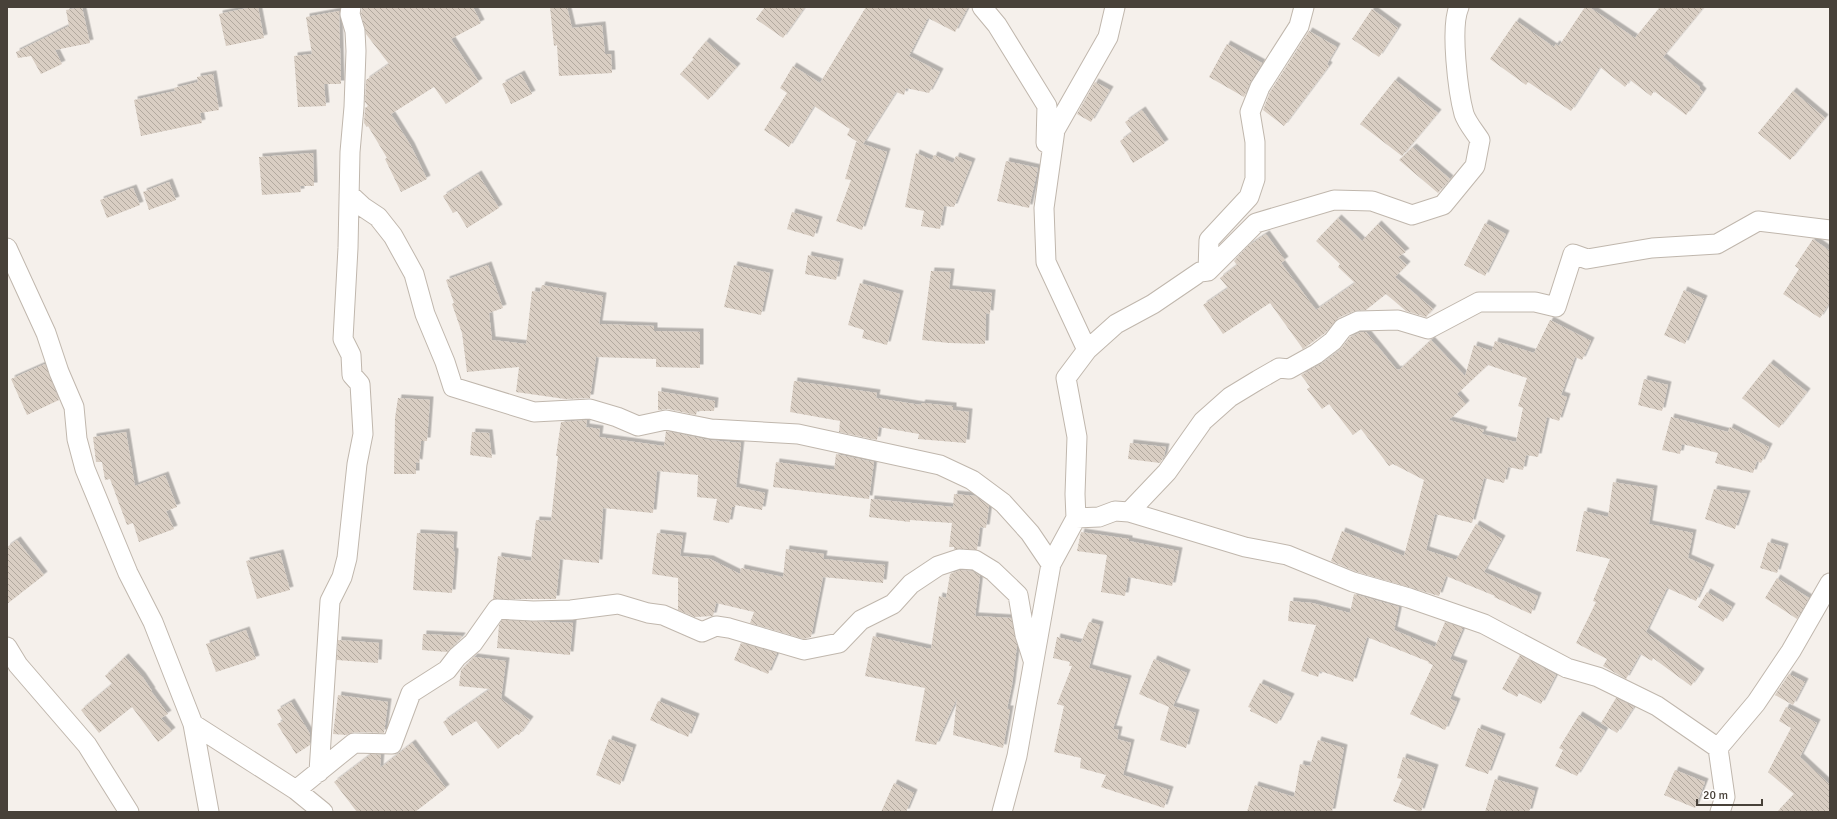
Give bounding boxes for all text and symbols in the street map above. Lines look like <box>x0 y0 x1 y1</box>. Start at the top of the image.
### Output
scale bar <box>1697 781 1762 807</box>
text: 20 m <box>1703 788 1728 803</box>

